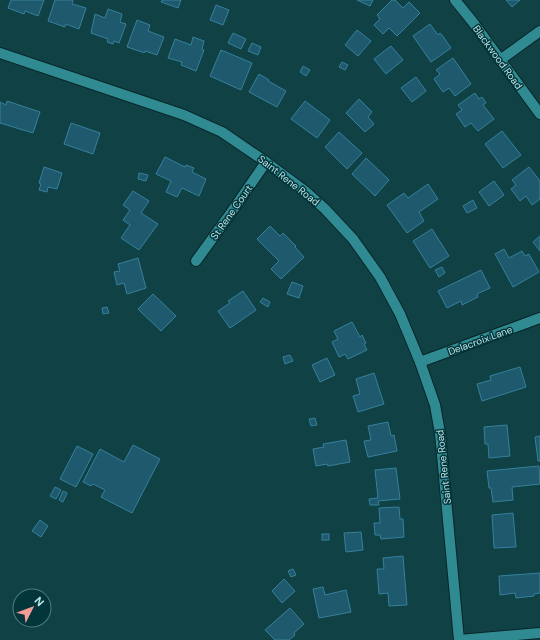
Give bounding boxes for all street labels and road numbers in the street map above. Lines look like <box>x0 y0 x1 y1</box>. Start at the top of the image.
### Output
street label: Blackwood Road <box>470 23 525 92</box>
street label: Saint Rene Road <box>255 152 322 208</box>
street label: St Rene Court <box>208 182 255 242</box>
street label: Delacroix Lane <box>446 323 514 358</box>
street label: Saint Rene Road <box>433 429 454 505</box>

